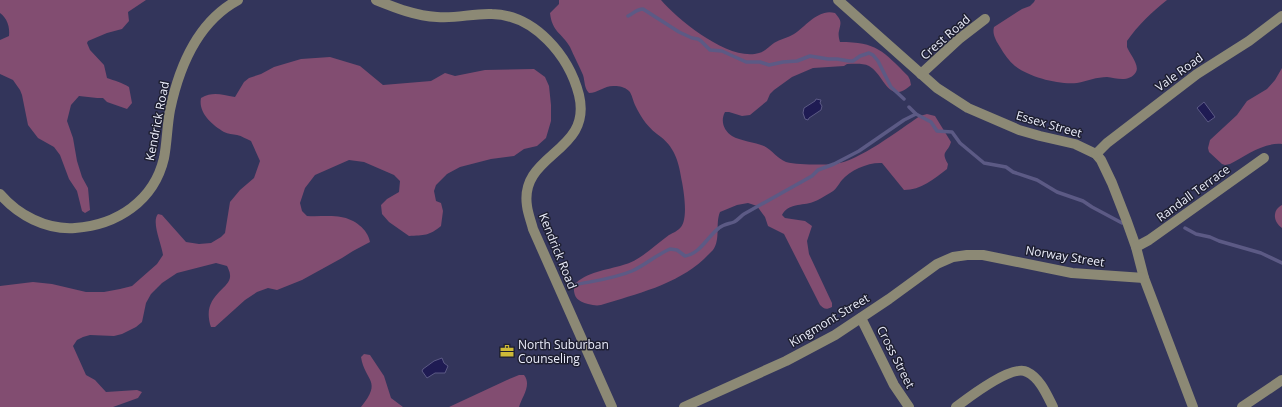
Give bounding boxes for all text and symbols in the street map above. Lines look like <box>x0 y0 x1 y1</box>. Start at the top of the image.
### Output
street label: Crest Road <box>916 11 974 63</box>
street label: Vale Road <box>1152 49 1206 95</box>
street label: Kendrick Road <box>141 80 173 162</box>
street label: Essex Street <box>1014 106 1084 142</box>
street label: Randall Terrace <box>1153 160 1233 225</box>
street label: Kendrick Road <box>535 210 581 292</box>
street label: Norway Street <box>1024 241 1106 271</box>
street label: Kingmont Street <box>786 289 872 351</box>
street label: Cross Street <box>873 323 919 391</box>
place label: North Suburban Counseling <box>518 336 609 367</box>
office icon: North Suburban Counseling <box>499 343 515 359</box>

